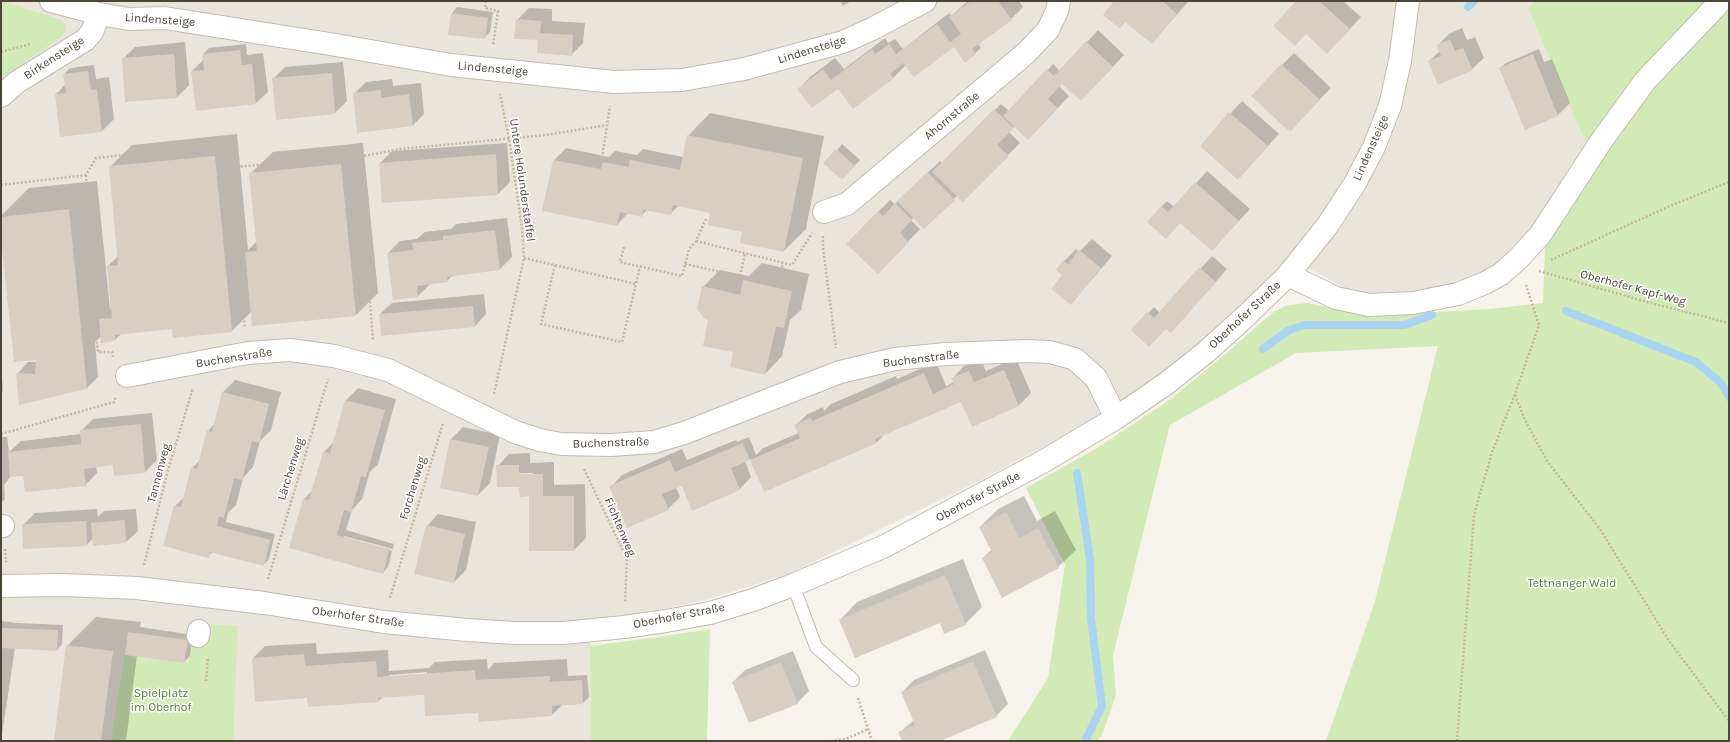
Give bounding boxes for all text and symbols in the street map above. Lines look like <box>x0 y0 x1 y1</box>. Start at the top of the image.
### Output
street label: Lindensteige <box>124 10 196 30</box>
street label: Birkensteige <box>21 33 87 83</box>
street label: Lindensteige <box>776 33 848 67</box>
street label: Lindensteige <box>457 59 529 79</box>
street label: Ahornstraße <box>921 89 983 143</box>
street label: Lindensteige <box>1350 113 1392 183</box>
street label: Untere Holunderstaffel <box>506 117 538 243</box>
street label: Oberhofer Kapf-Weg <box>1578 267 1688 309</box>
street label: Oberhofer Straße <box>1206 278 1284 352</box>
street label: Buchenstraße <box>195 345 273 371</box>
street label: Buchenstraße <box>882 347 960 371</box>
street label: Buchenstraße <box>572 434 650 452</box>
street label: Lärchenweg <box>275 436 307 502</box>
street label: Tannenweg <box>144 442 174 504</box>
street label: Forchenweg <box>397 455 429 521</box>
street label: Oberhofer Straße <box>934 469 1022 525</box>
street label: Fichtenweg <box>601 495 639 559</box>
park label: Tettnanger Wald <box>1528 577 1616 591</box>
street label: Oberhofer Straße <box>632 600 726 632</box>
street label: Oberhofer Straße <box>311 603 405 631</box>
park label: Spielplatz im Oberhof <box>131 687 191 715</box>

